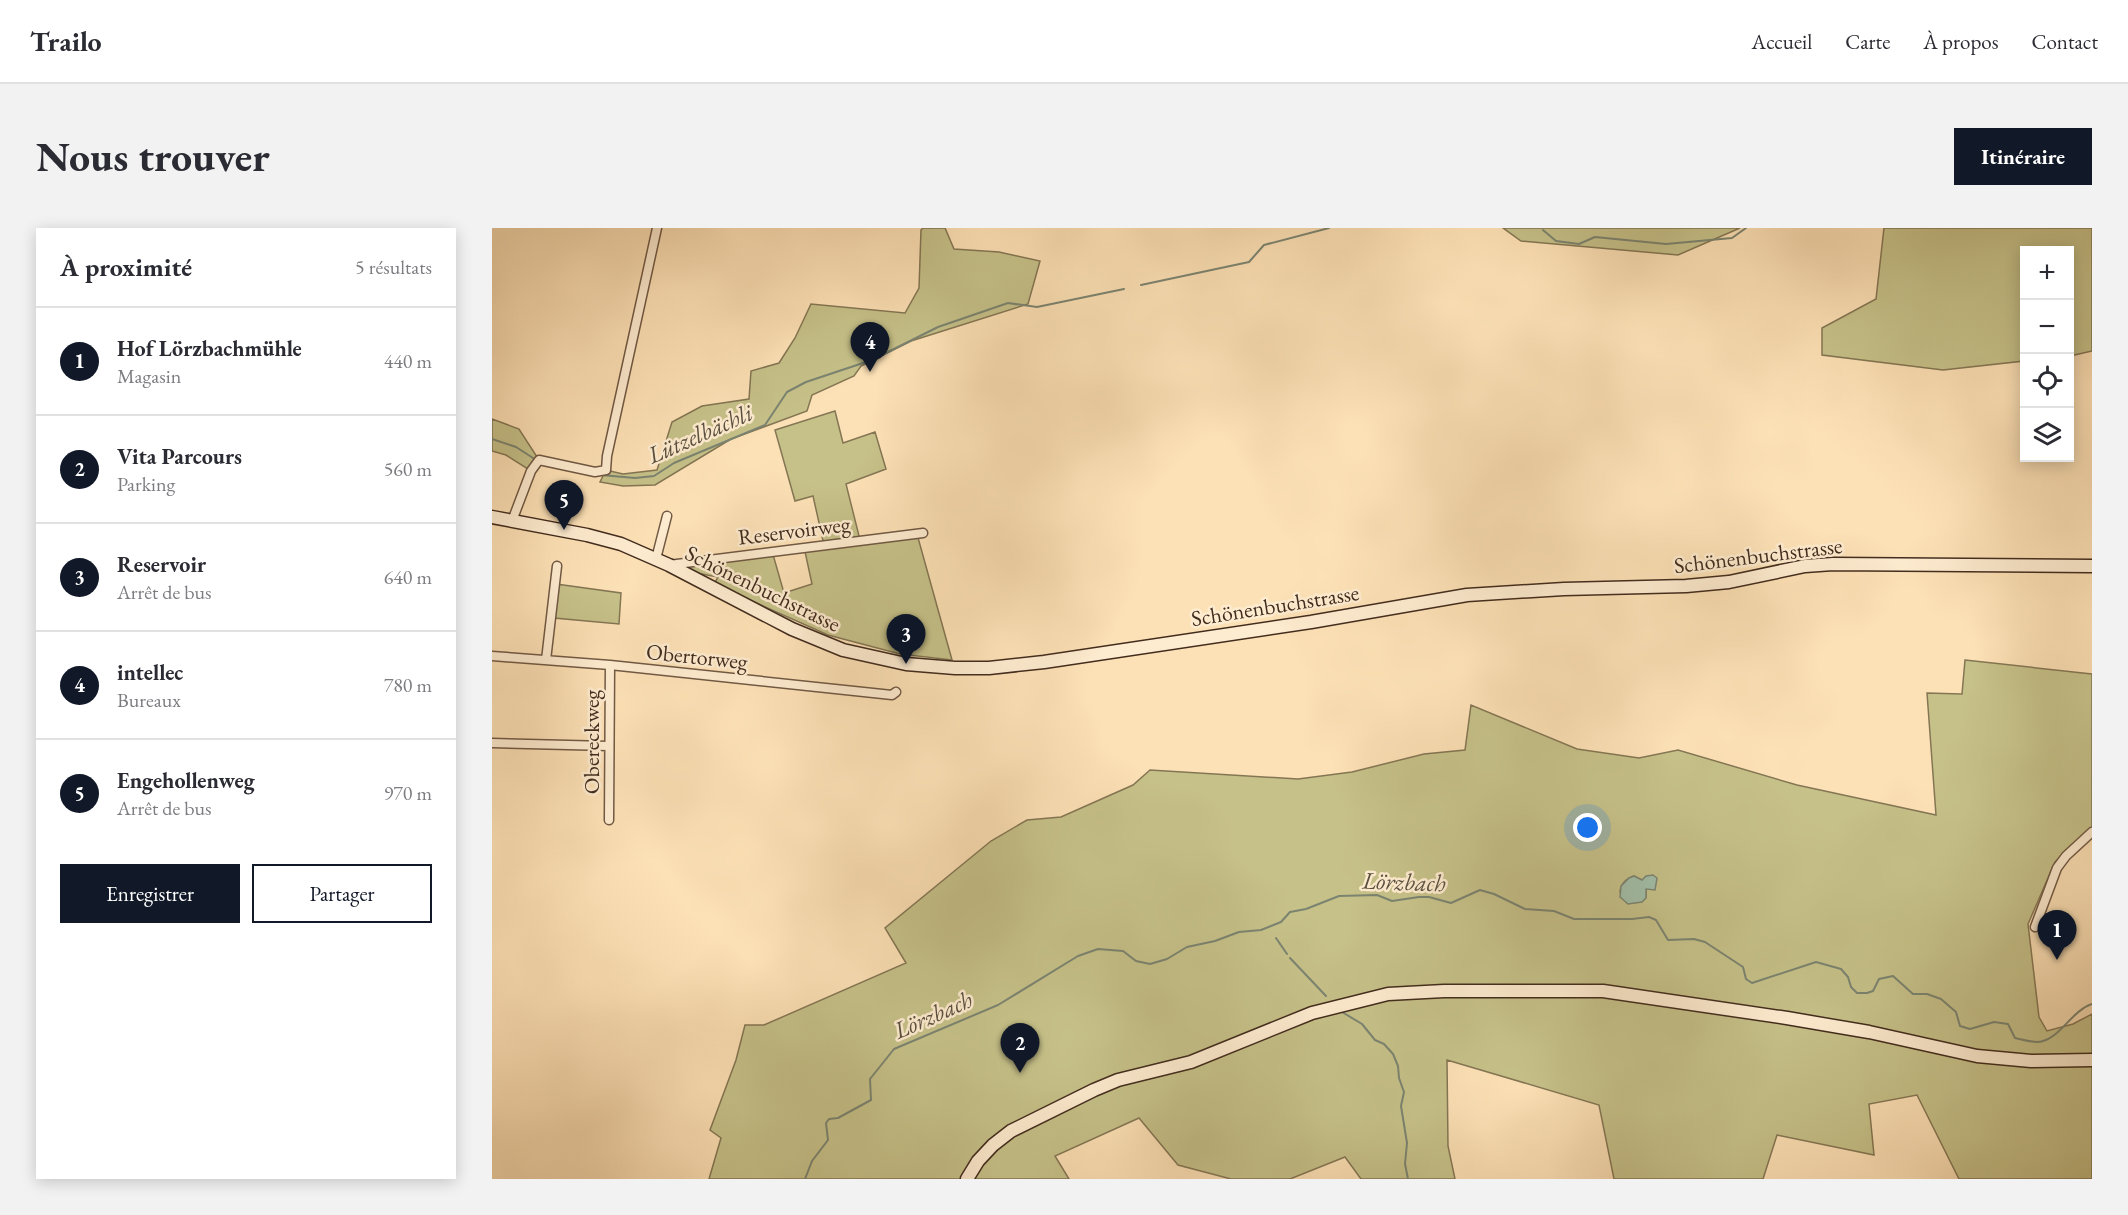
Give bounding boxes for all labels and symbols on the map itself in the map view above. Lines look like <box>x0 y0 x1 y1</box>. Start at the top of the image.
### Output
pin: 4 <box>850 322 890 372</box>
water label: Lützelbächli <box>641 396 758 471</box>
pin: 5 <box>544 480 584 530</box>
street label: Reservoirweg <box>736 509 852 552</box>
street label: Schönenbuchstrasse <box>1672 531 1844 580</box>
street label: Schönenbuchstrasse <box>680 538 846 639</box>
street label: Schönenbuchstrasse <box>1189 578 1361 633</box>
pin: 3 <box>886 614 926 664</box>
street label: Obertorweg <box>645 637 750 676</box>
street label: Obereckweg <box>577 689 606 794</box>
your location <box>1573 813 1602 842</box>
water label: Lörzbach <box>1361 865 1446 898</box>
pin: 1 <box>2038 910 2076 960</box>
water label: Lörzbach <box>888 983 977 1046</box>
pin: 2 <box>1000 1024 1040 1073</box>

